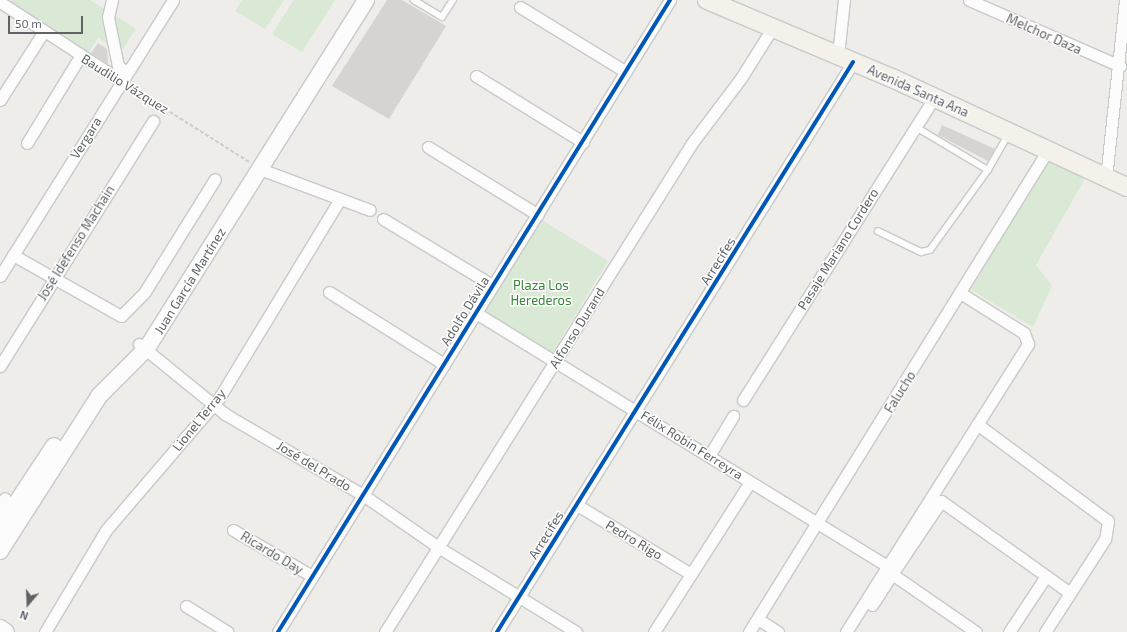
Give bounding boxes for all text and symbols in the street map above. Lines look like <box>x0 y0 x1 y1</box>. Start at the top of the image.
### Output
scale bar <box>10 8 85 34</box>
street label: Melchor Daza <box>1004 10 1084 58</box>
text: 50 m <box>15 16 42 30</box>
street label: Baudilio Vázquez <box>78 51 172 117</box>
street label: Avenida Santa Ana <box>865 62 971 120</box>
street label: Vergara <box>67 114 105 162</box>
street label: José Idefenso Machain <box>34 183 118 303</box>
street label: Pasaje Mariano Cordero <box>794 185 882 313</box>
street label: Juan García Martínez <box>151 225 229 337</box>
street label: Arrecifes <box>697 234 739 288</box>
street label: Adolfo Dávila <box>438 273 492 349</box>
park label: Plaza Los Herederos <box>510 278 572 309</box>
street label: Alfonso Durand <box>546 285 608 371</box>
street label: Falucho <box>881 368 919 416</box>
street label: Lionel Terray <box>169 386 229 454</box>
street label: Félix Robin Ferreyra <box>638 407 746 483</box>
street label: José del Prado <box>274 438 354 494</box>
street label: Arrecifes <box>525 508 567 562</box>
street label: Pedro Rigo <box>603 517 665 563</box>
street label: Ricardo Day <box>238 528 306 578</box>
north arrow <box>8 584 48 624</box>
text: N <box>18 608 30 623</box>

